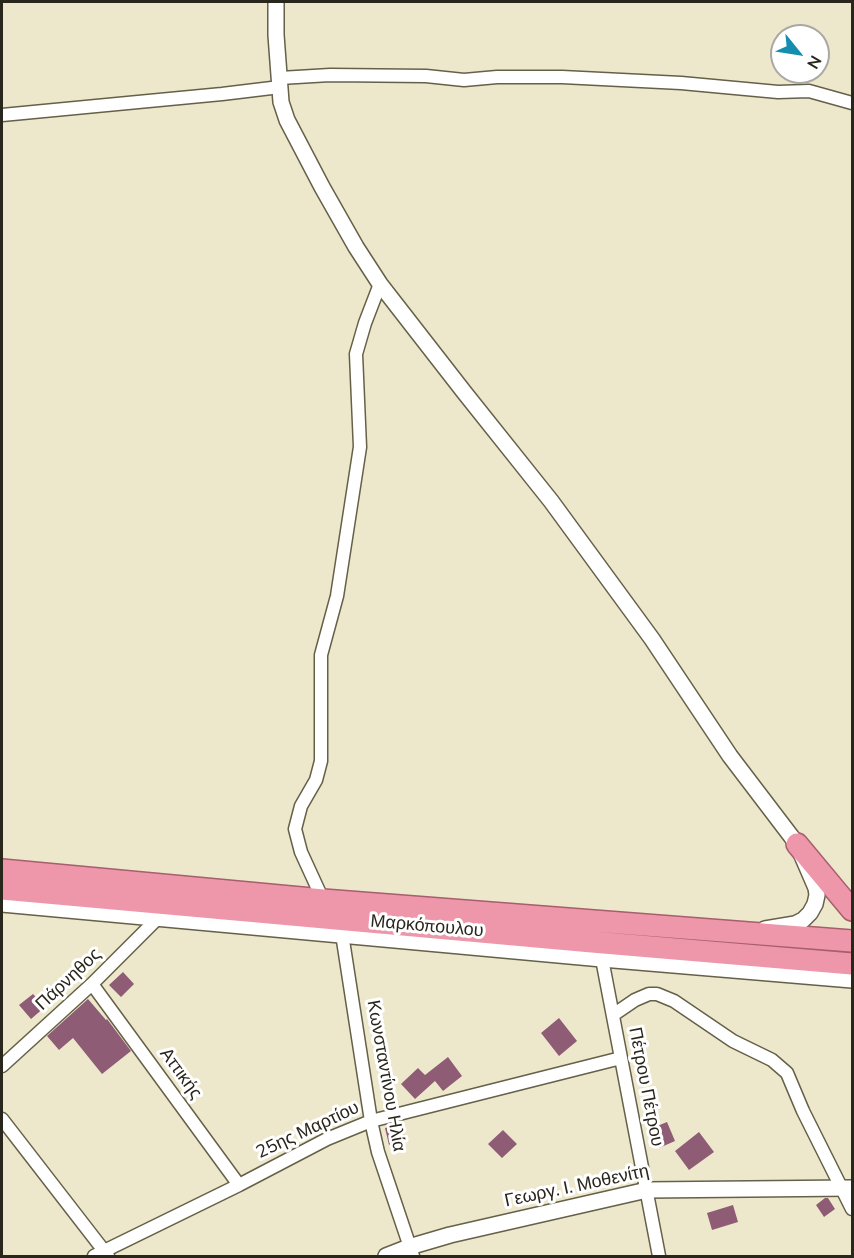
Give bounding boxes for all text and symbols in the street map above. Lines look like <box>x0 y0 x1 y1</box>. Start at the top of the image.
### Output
north arrow <box>770 24 830 84</box>
text: N <box>801 51 826 73</box>
street label: Μαρκόπουλου <box>370 911 484 943</box>
street label: Πάρνηθος <box>32 944 106 1016</box>
street label: Κωνσταντίνου Ηλία <box>361 999 409 1153</box>
street label: Πέτρου Πέτρου <box>623 1026 667 1148</box>
street label: Αττικής <box>154 1044 206 1104</box>
street label: 25ης Μαρτίου <box>253 1098 363 1164</box>
street label: Γεωργ. Ι. Μοθενίτη <box>503 1161 651 1213</box>

